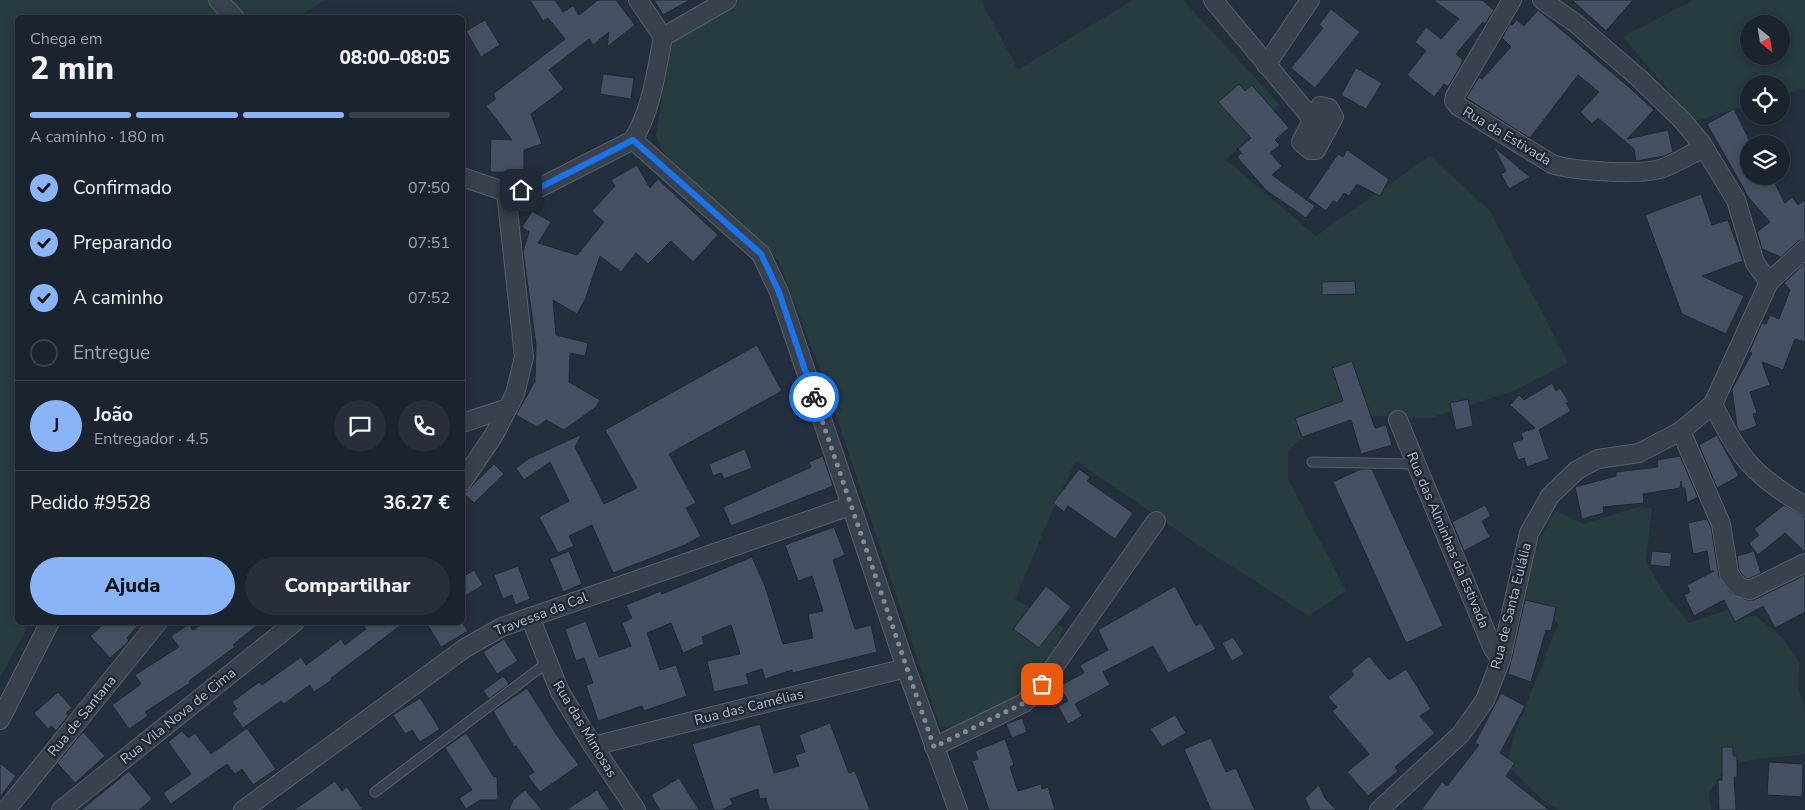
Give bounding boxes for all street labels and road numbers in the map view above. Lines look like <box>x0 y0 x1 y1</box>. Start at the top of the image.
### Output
street label: Rua da Estivada <box>1459 102 1555 170</box>
street label: Rua das Alminhas da Estivada <box>1402 449 1494 631</box>
street label: Rua de Santa Eulália <box>1486 541 1536 671</box>
street label: Travessa da Cal <box>492 587 591 641</box>
street label: Rua Vila Nova de Cima <box>116 663 240 769</box>
street label: Rua de Santana <box>43 672 121 760</box>
street label: Rua das Mimosas <box>549 677 622 781</box>
street label: Rua das Camélias <box>692 684 806 730</box>

